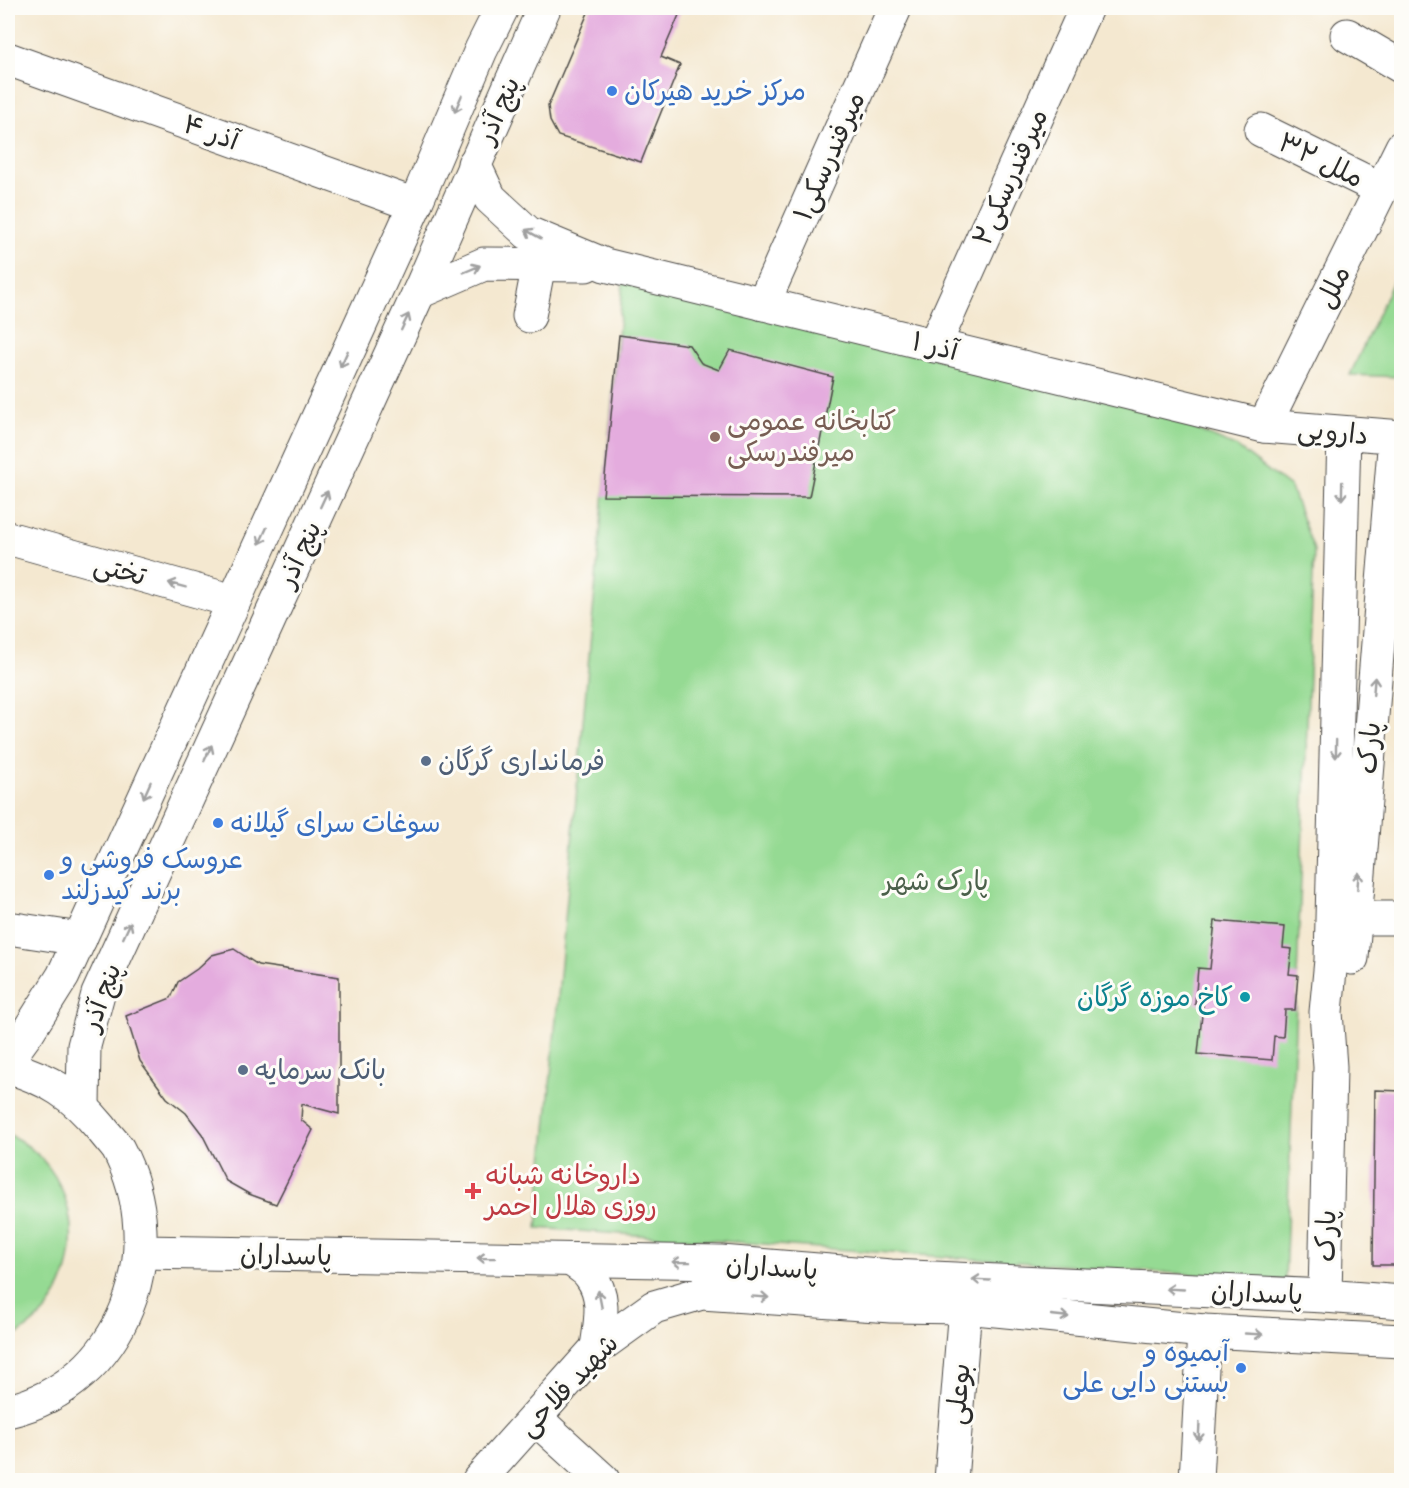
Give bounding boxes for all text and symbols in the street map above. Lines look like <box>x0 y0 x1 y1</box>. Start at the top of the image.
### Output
street label: پنج آذر <box>468 71 532 152</box>
place label: مرکز خرید هیرکان <box>624 74 806 113</box>
marker: مرکز خرید هیرکان <box>605 84 619 98</box>
street label: میرفندرسکی۱ <box>785 86 877 228</box>
one-way arrow <box>452 95 463 113</box>
street label: میرفندرسکی۲ <box>965 103 1060 253</box>
street label: آذر ۴ <box>177 106 245 163</box>
street label: ۳۲ ملل <box>1271 125 1369 200</box>
one-way arrow <box>524 228 542 239</box>
street label: ملل <box>1308 260 1362 316</box>
one-way arrow <box>463 263 481 274</box>
one-way arrow <box>400 313 411 331</box>
street label: ۱ آذر <box>907 324 963 373</box>
one-way arrow <box>338 350 349 368</box>
place label: کتابخانه عمومی میرفندرسکی <box>727 404 896 474</box>
street label: دارویی <box>1296 412 1370 457</box>
marker: کتابخانه عمومی میرفندرسکی <box>708 430 722 444</box>
one-way arrow <box>1337 481 1348 501</box>
one-way arrow <box>319 491 330 509</box>
street label: پنج آذر <box>268 515 334 597</box>
one-way arrow <box>257 527 268 545</box>
street label: تختی <box>89 547 151 598</box>
one-way arrow <box>168 579 187 590</box>
one-way arrow <box>1369 677 1380 697</box>
street label: پارک <box>1350 720 1393 776</box>
one-way arrow <box>1330 739 1342 759</box>
one-way arrow <box>203 744 215 762</box>
place label: فرمانداری گرگان <box>438 744 605 783</box>
marker: فرمانداری گرگان <box>419 754 433 768</box>
one-way arrow <box>141 781 153 799</box>
place label: سوغات سرای گیلانه <box>230 806 441 845</box>
marker: سوغات سرای گیلانه <box>211 816 225 830</box>
place label: عروسک فروشی و برند کیدزلند <box>59 842 243 912</box>
park label: پارک شهر <box>881 864 989 903</box>
marker: عروسک فروشی و برند کیدزلند <box>42 868 56 882</box>
one-way arrow <box>1353 871 1364 891</box>
one-way arrow <box>122 922 134 940</box>
street label: پنج آذر <box>72 959 134 1039</box>
place label: کاخ موزه گرگان <box>1077 980 1233 1019</box>
marker: کاخ موزه گرگان <box>1238 990 1252 1004</box>
place label: بانک سرمایه <box>255 1053 386 1092</box>
marker: بانک سرمایه <box>236 1063 250 1077</box>
place label: داروخانه شبانه روزی هلال احمر <box>483 1158 657 1228</box>
marker: داروخانه شبانه روزی هلال احمر <box>466 1184 480 1198</box>
street label: پارک <box>1309 1210 1348 1263</box>
street label: پاسداران <box>239 1237 332 1278</box>
street label: پاسداران <box>724 1247 819 1292</box>
one-way arrow <box>477 1253 497 1264</box>
one-way arrow <box>672 1256 692 1268</box>
street label: پاسداران <box>1210 1274 1304 1317</box>
one-way arrow <box>971 1275 991 1286</box>
one-way arrow <box>1166 1284 1186 1295</box>
one-way arrow <box>594 1290 605 1309</box>
one-way arrow <box>750 1292 770 1303</box>
one-way arrow <box>1049 1311 1069 1322</box>
street label: شهید فلاحی <box>511 1326 629 1447</box>
one-way arrow <box>1243 1328 1263 1339</box>
place label: آبمیوه و بستنی دایی علی <box>1062 1335 1230 1405</box>
marker: آبمیوه و بستنی دایی علی <box>1234 1361 1248 1375</box>
street label: بوعلی <box>938 1362 983 1427</box>
one-way arrow <box>1193 1421 1204 1441</box>

